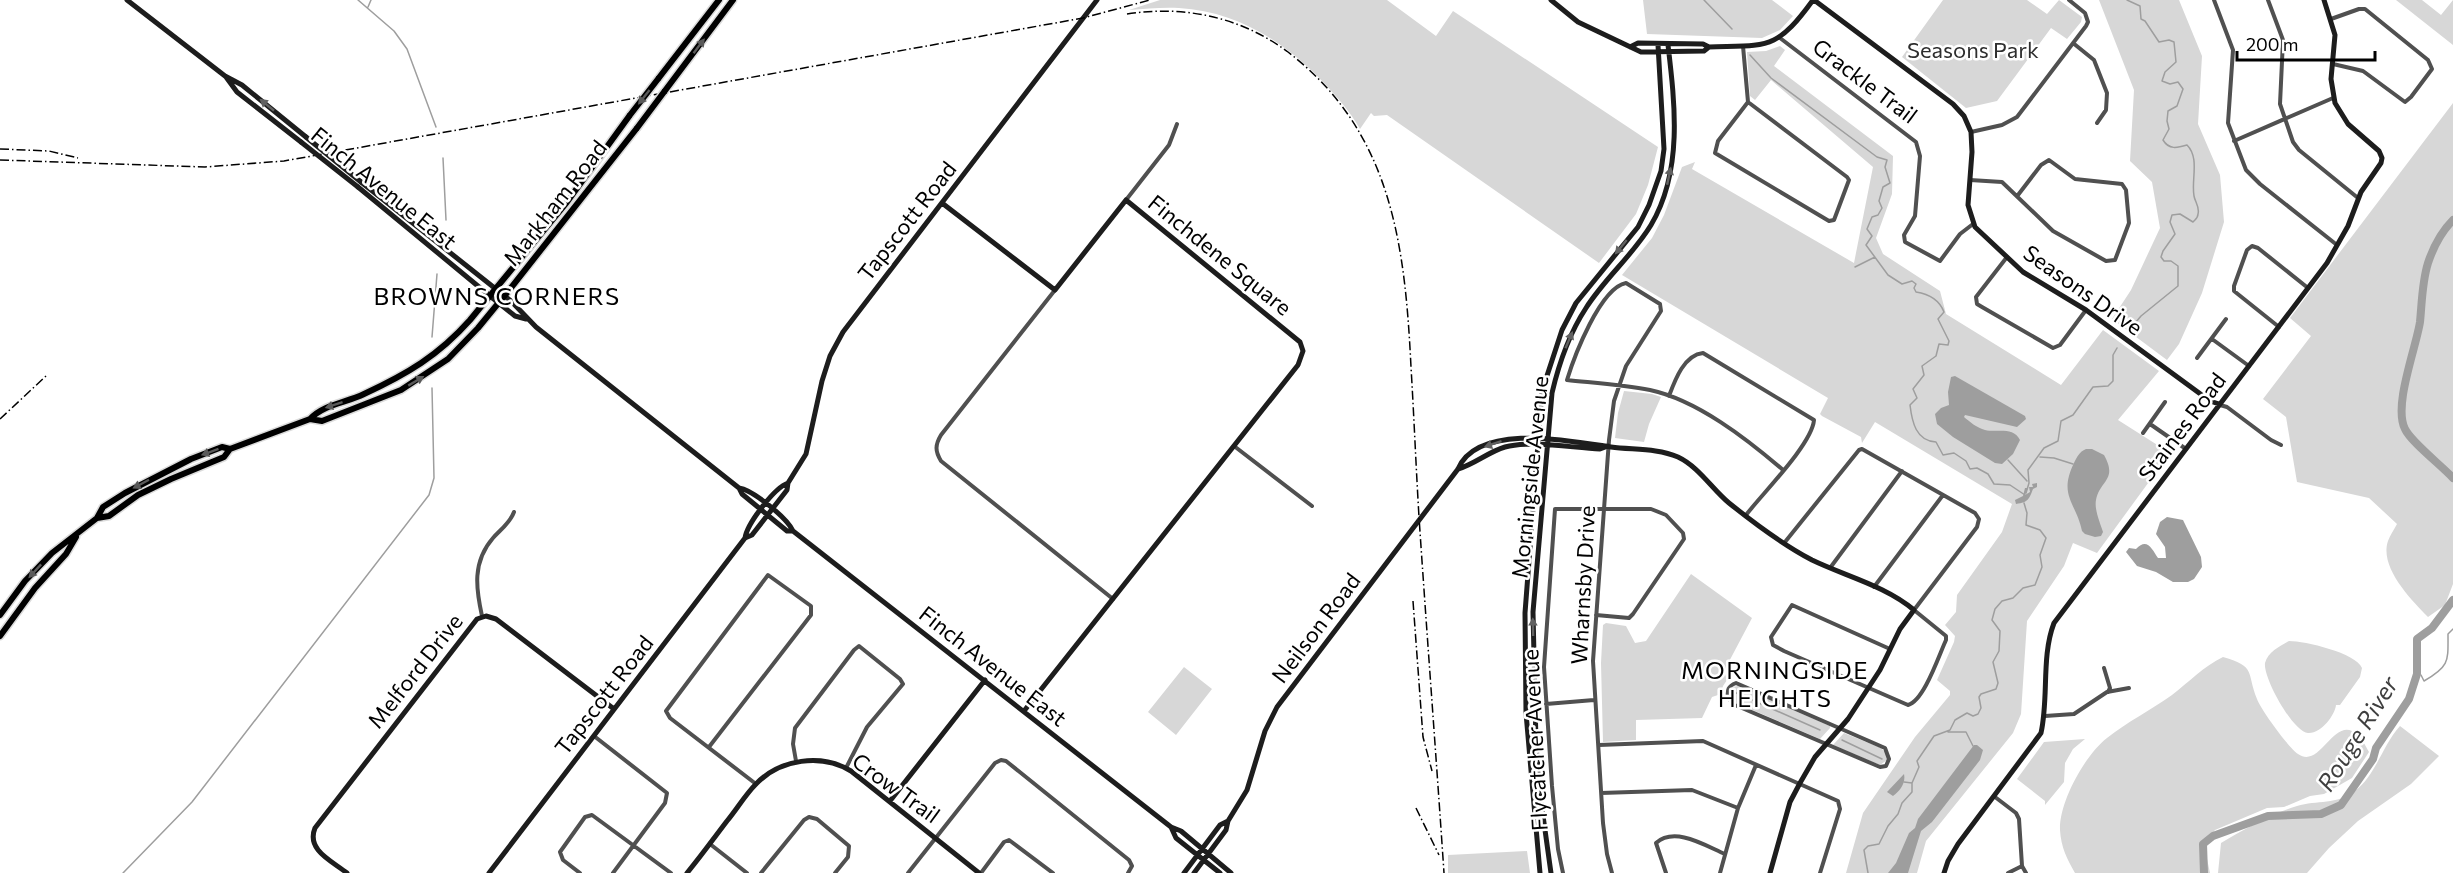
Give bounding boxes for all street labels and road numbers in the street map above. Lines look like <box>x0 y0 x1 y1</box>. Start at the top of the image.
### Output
street label: Grackle Trail <box>1808 33 1923 129</box>
street label: Finch Avenue East <box>306 121 463 255</box>
street label: Markham Road <box>497 135 612 271</box>
street label: Tapscott Road <box>852 156 962 286</box>
street label: Finchdene Square <box>1143 189 1297 321</box>
street label: Seasons Drive <box>2019 239 2148 341</box>
street label: Staines Road <box>2132 367 2231 486</box>
street label: Morningside Avenue <box>1505 374 1554 579</box>
street label: Wharnsby Drive <box>1565 505 1600 665</box>
street label: Neilson Road <box>1265 567 1366 688</box>
street label: Finch Avenue East <box>914 600 1072 732</box>
street label: Melford Drive <box>361 608 468 733</box>
street label: Tapscott Road <box>549 630 659 760</box>
street label: Flycatcher Avenue <box>1516 649 1553 832</box>
street label: Crow Trail <box>847 747 945 828</box>

